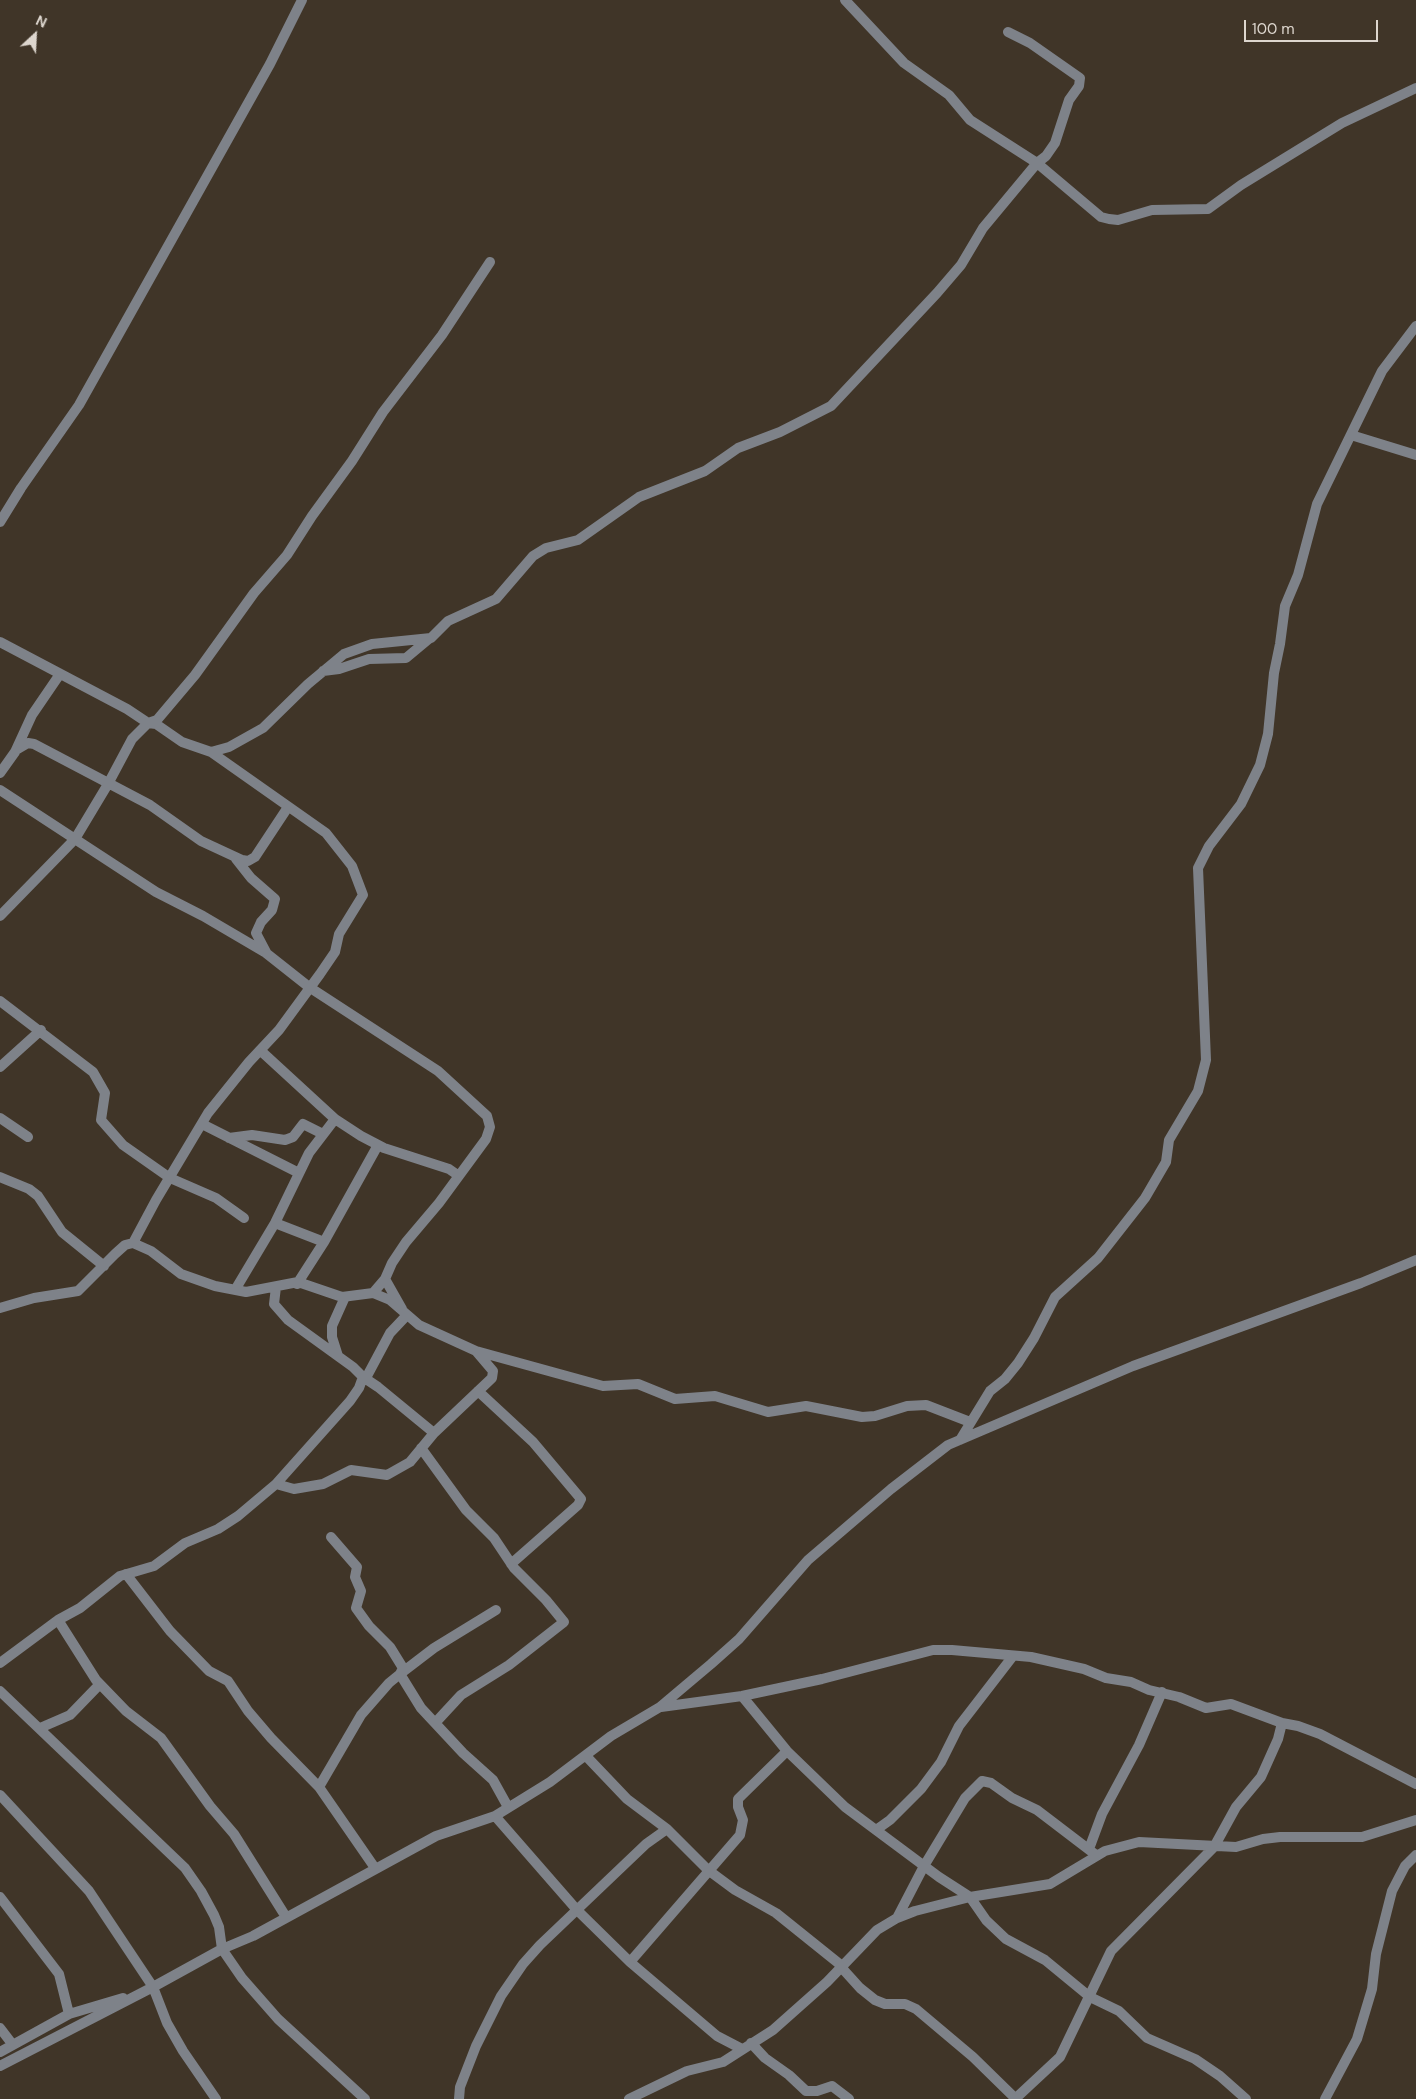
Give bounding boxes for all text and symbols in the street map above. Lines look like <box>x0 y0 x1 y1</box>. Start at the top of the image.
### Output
north arrow <box>10 10 60 60</box>
scale bar <box>1246 10 1380 42</box>
text: N <box>33 11 50 32</box>
text: 100 m <box>1252 19 1295 39</box>

